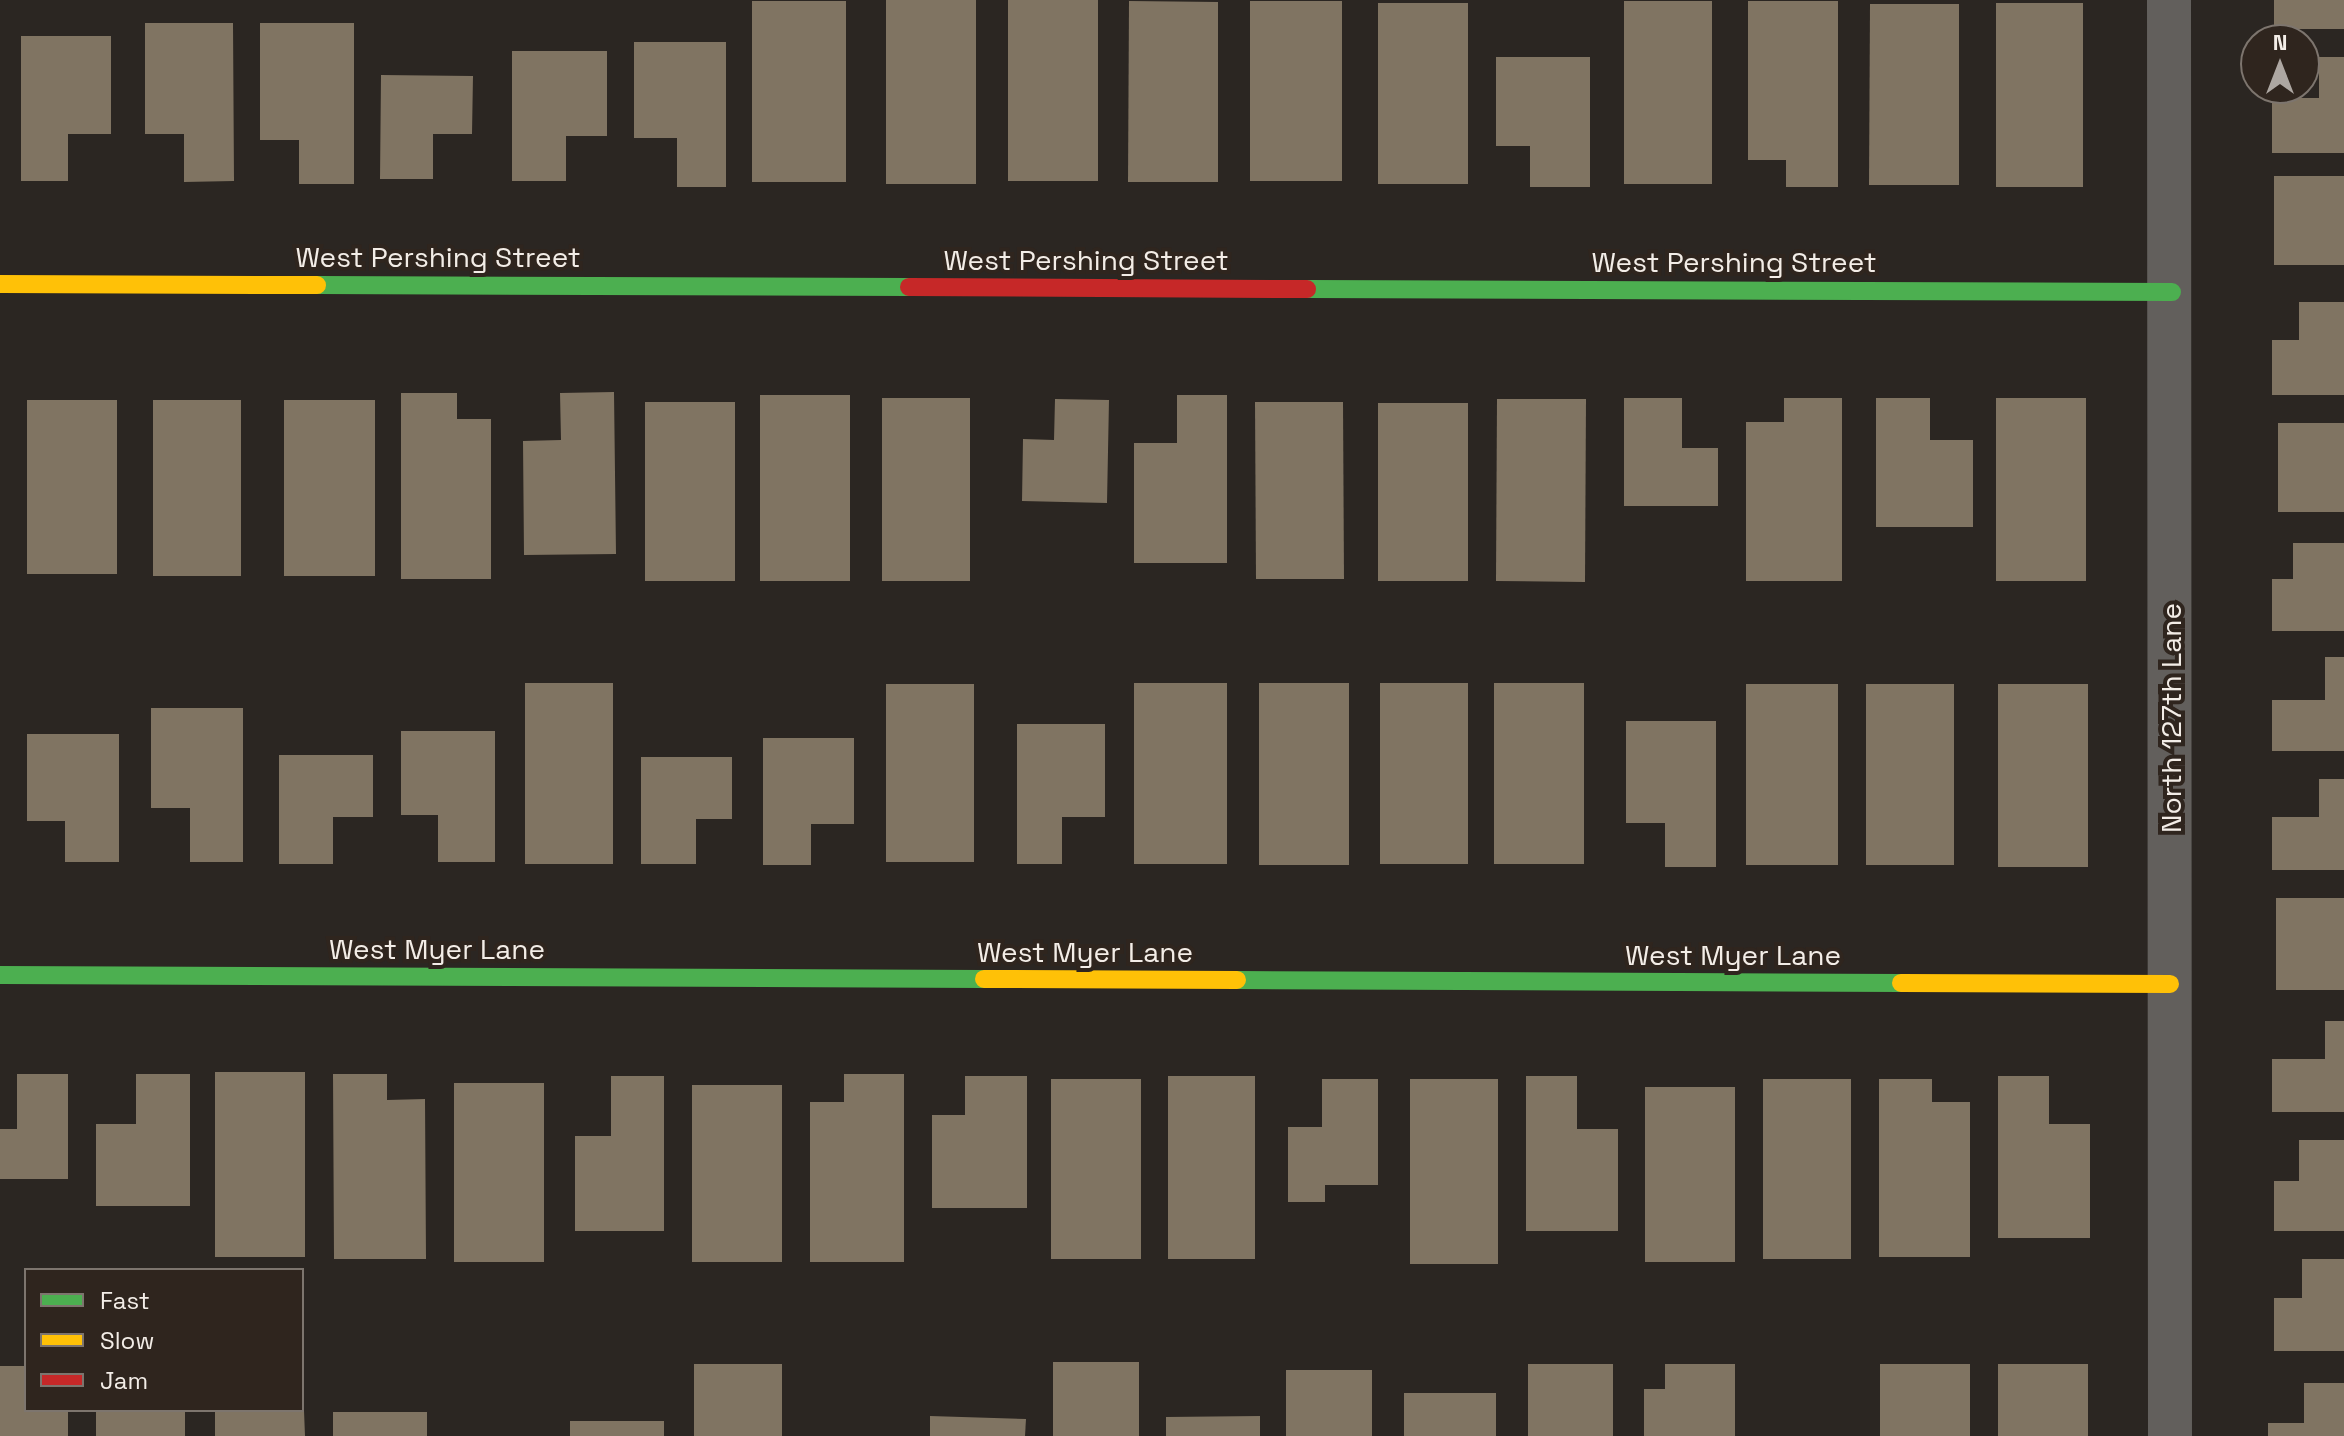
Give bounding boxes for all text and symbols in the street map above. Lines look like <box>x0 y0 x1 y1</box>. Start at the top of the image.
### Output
north arrow <box>2240 24 2320 104</box>
text: N <box>2273 28 2287 56</box>
street label: West Pershing Street <box>295 240 581 274</box>
street label: West Pershing Street <box>943 243 1229 277</box>
street label: West Pershing Street <box>1591 245 1877 279</box>
street label: North 127th Lane <box>2154 603 2188 833</box>
street label: West Myer Lane <box>329 932 545 966</box>
street label: West Myer Lane <box>977 935 1193 969</box>
street label: West Myer Lane <box>1625 938 1841 972</box>
legend <box>24 1268 304 1412</box>
text: Fast <box>100 1285 150 1316</box>
text: Slow <box>100 1325 154 1356</box>
text: Jam <box>100 1365 148 1396</box>

